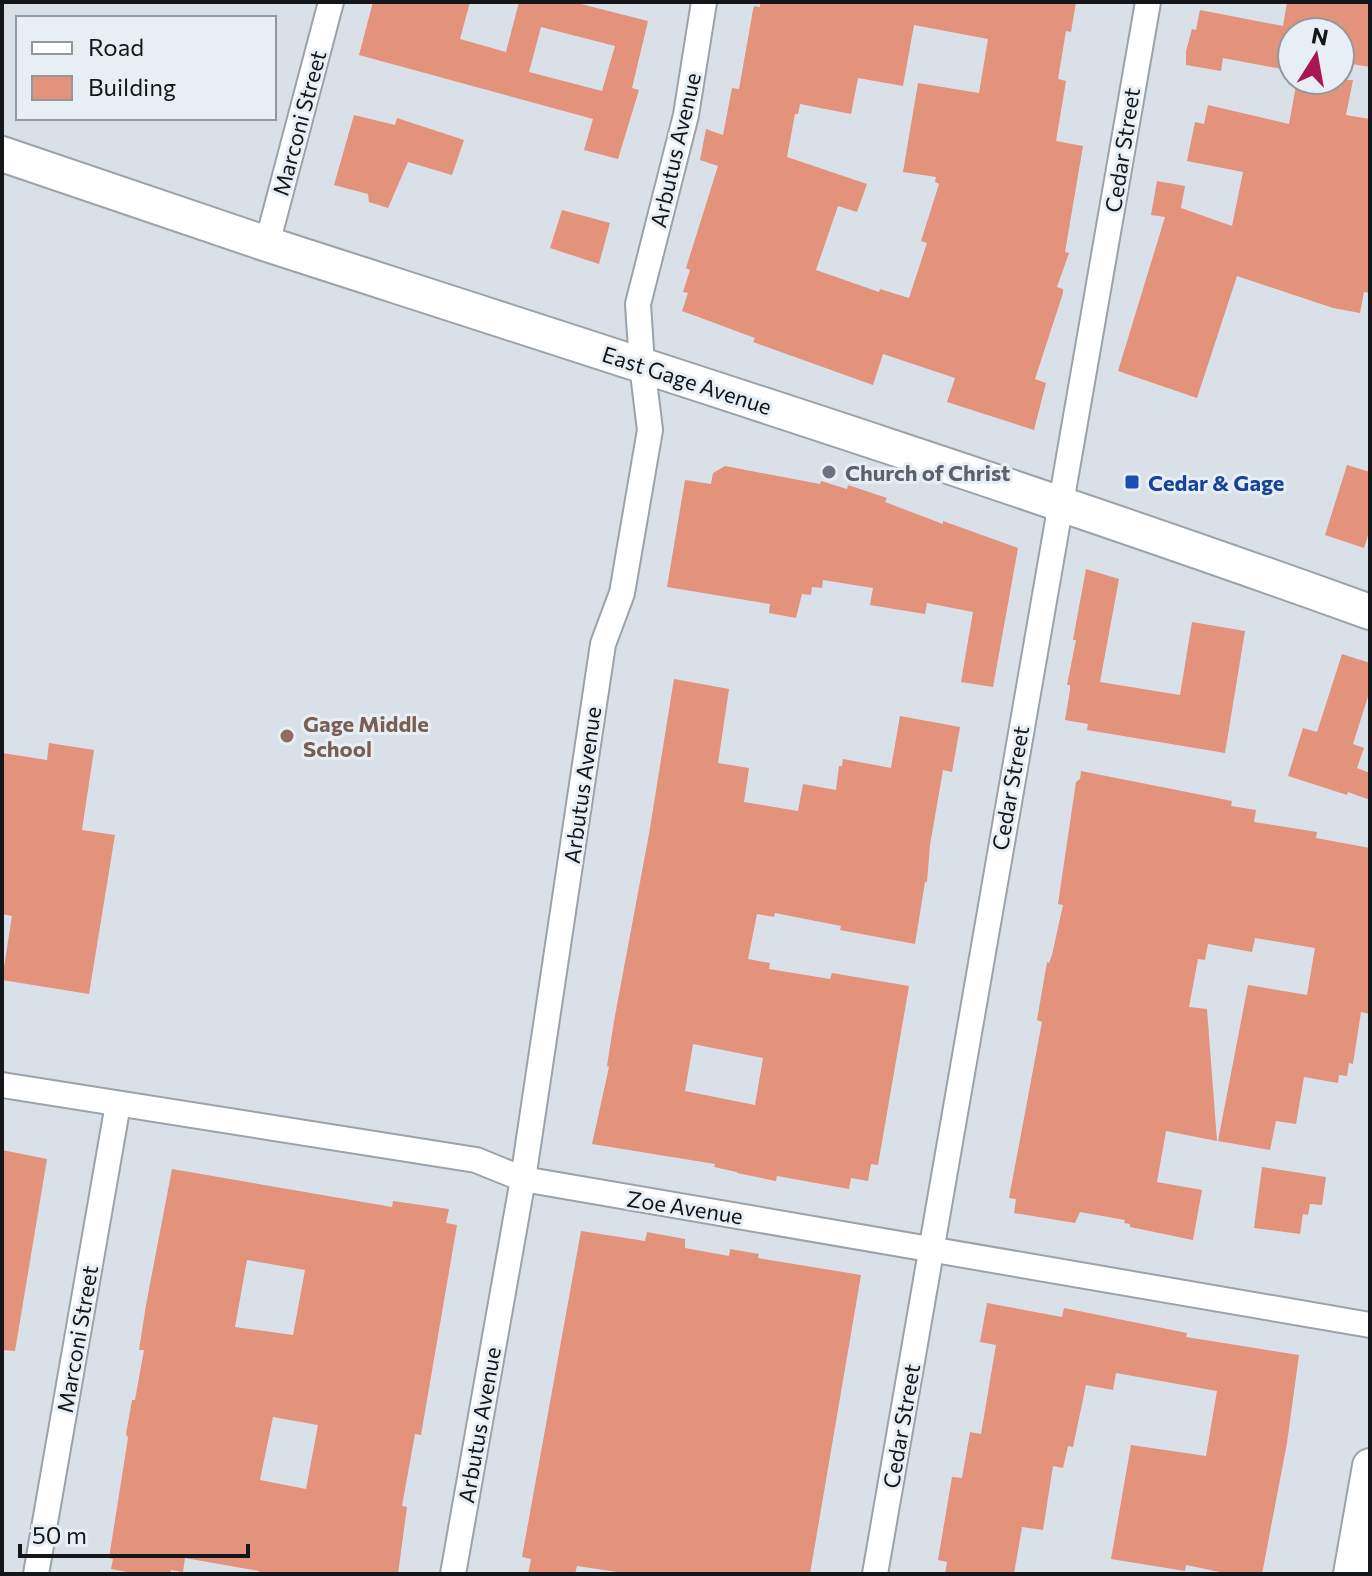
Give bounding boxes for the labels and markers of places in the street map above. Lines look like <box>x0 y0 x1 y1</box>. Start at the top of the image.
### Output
place label: Church of Christ <box>845 459 1010 486</box>
marker: Church of Christ <box>820 463 838 481</box>
place label: Cedar & Gage <box>1148 469 1284 496</box>
marker: Cedar & Gage <box>1123 473 1141 491</box>
place label: Gage Middle School <box>303 710 429 762</box>
marker: Gage Middle School <box>278 727 296 745</box>

